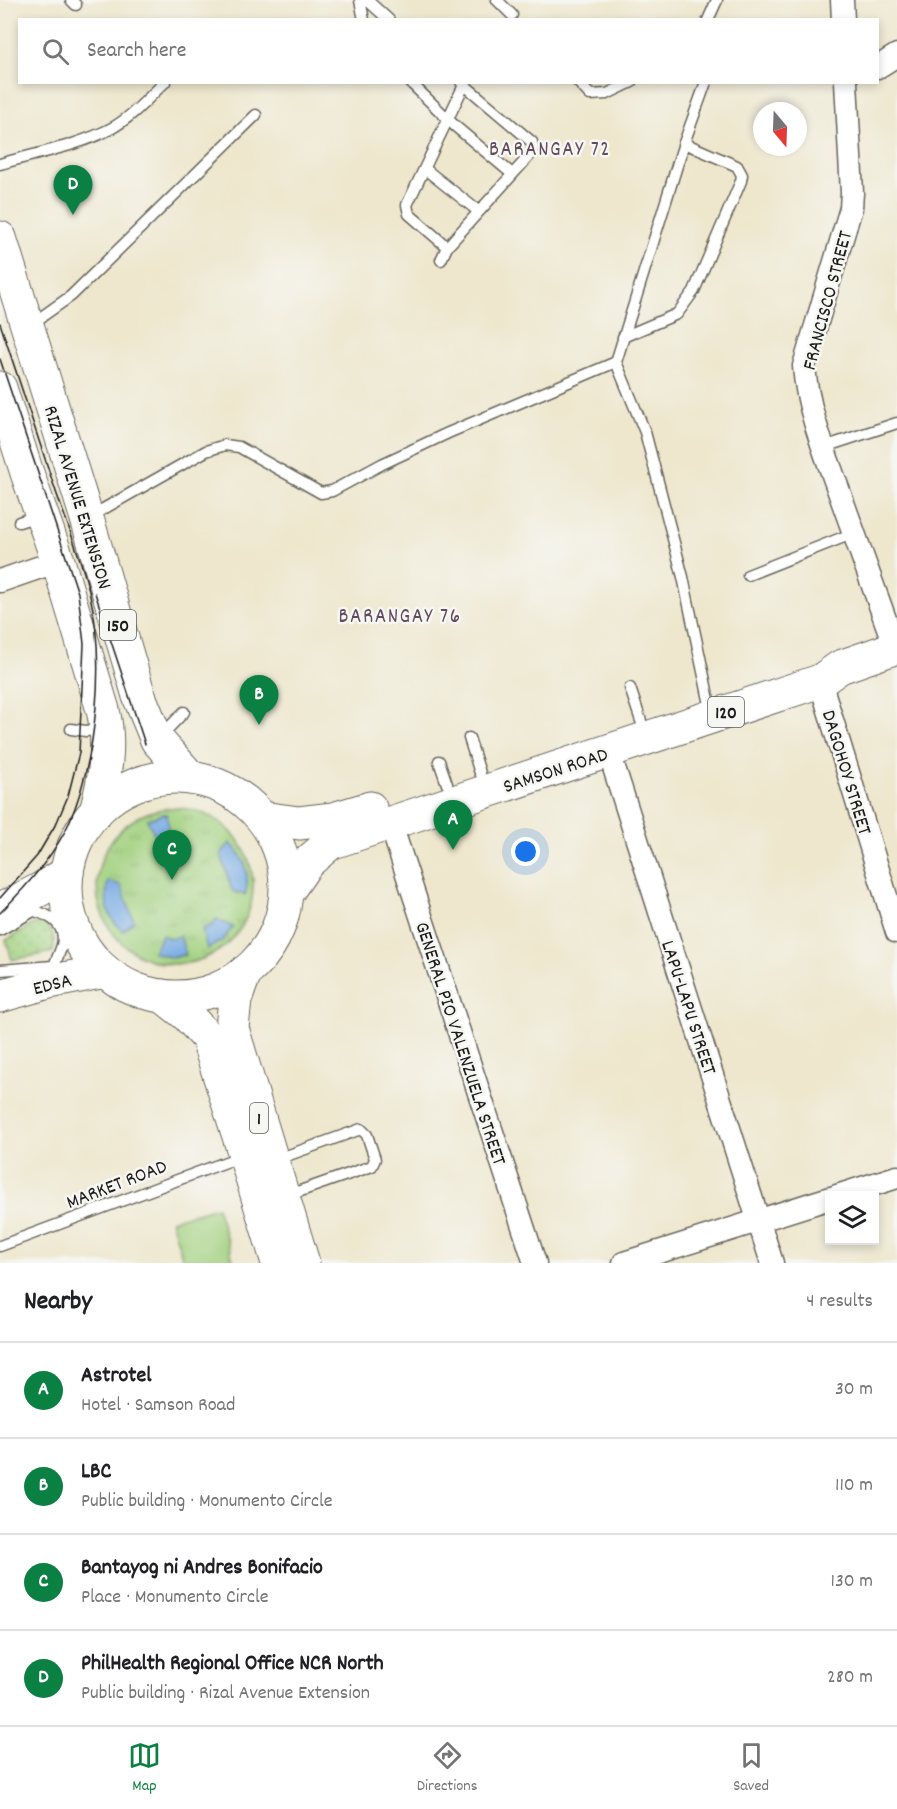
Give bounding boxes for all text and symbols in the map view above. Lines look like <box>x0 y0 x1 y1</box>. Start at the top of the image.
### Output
search box <box>18 18 879 84</box>
icon: search <box>39 35 72 68</box>
text: Search here <box>87 36 186 67</box>
north arrow <box>753 102 807 156</box>
district label: BARANGAY 72 <box>489 136 611 166</box>
pin: D <box>54 166 92 215</box>
street label: FRANCISCO STREET <box>797 228 861 373</box>
street label: RIZAL AVENUE EXTENSION <box>35 403 117 593</box>
district label: BARANGAY 76 <box>339 603 461 633</box>
road number: 150 <box>100 610 136 640</box>
pin: B <box>240 676 278 725</box>
road number: 120 <box>708 697 744 727</box>
street label: DAGOHOY STREET <box>813 707 877 839</box>
street label: SAMSON ROAD <box>500 742 612 802</box>
pin: A <box>434 800 472 850</box>
pin: C <box>152 830 192 880</box>
your location <box>511 837 540 866</box>
street label: GENERAL PIO VALENZUELA STREET <box>407 919 512 1169</box>
street label: LAPU-LAPU STREET <box>652 937 722 1079</box>
street label: EDSA <box>30 968 75 1004</box>
road number: 1 <box>250 1103 268 1133</box>
street label: MARKET ROAD <box>63 1154 171 1218</box>
map controls <box>825 1191 879 1245</box>
button: layers <box>825 1191 879 1245</box>
text: Nearby <box>24 1284 92 1321</box>
text: 4 results <box>806 1288 873 1316</box>
text: Astrotel <box>81 1361 151 1392</box>
text: A <box>38 1376 49 1404</box>
text: 30 m <box>835 1376 873 1404</box>
text: Hotel · Samson Road <box>81 1392 235 1420</box>
text: LBC <box>81 1457 111 1488</box>
text: B <box>39 1472 48 1500</box>
text: 110 m <box>835 1472 873 1500</box>
text: Public building · Monumento Circle <box>81 1488 333 1516</box>
text: Bantayog ni Andres Bonifacio <box>81 1553 323 1584</box>
text: C <box>39 1568 48 1596</box>
text: 130 m <box>831 1568 873 1596</box>
text: Place · Monumento Circle <box>81 1584 268 1612</box>
text: PhilHealth Regional Office NCR North <box>81 1649 384 1680</box>
text: D <box>38 1664 49 1692</box>
text: 280 m <box>827 1664 873 1692</box>
text: Public building · Rizal Avenue Extension <box>81 1680 370 1708</box>
tab: Map <box>128 1739 161 1798</box>
tab: Directions <box>417 1739 477 1798</box>
tab: Saved <box>733 1739 769 1798</box>

